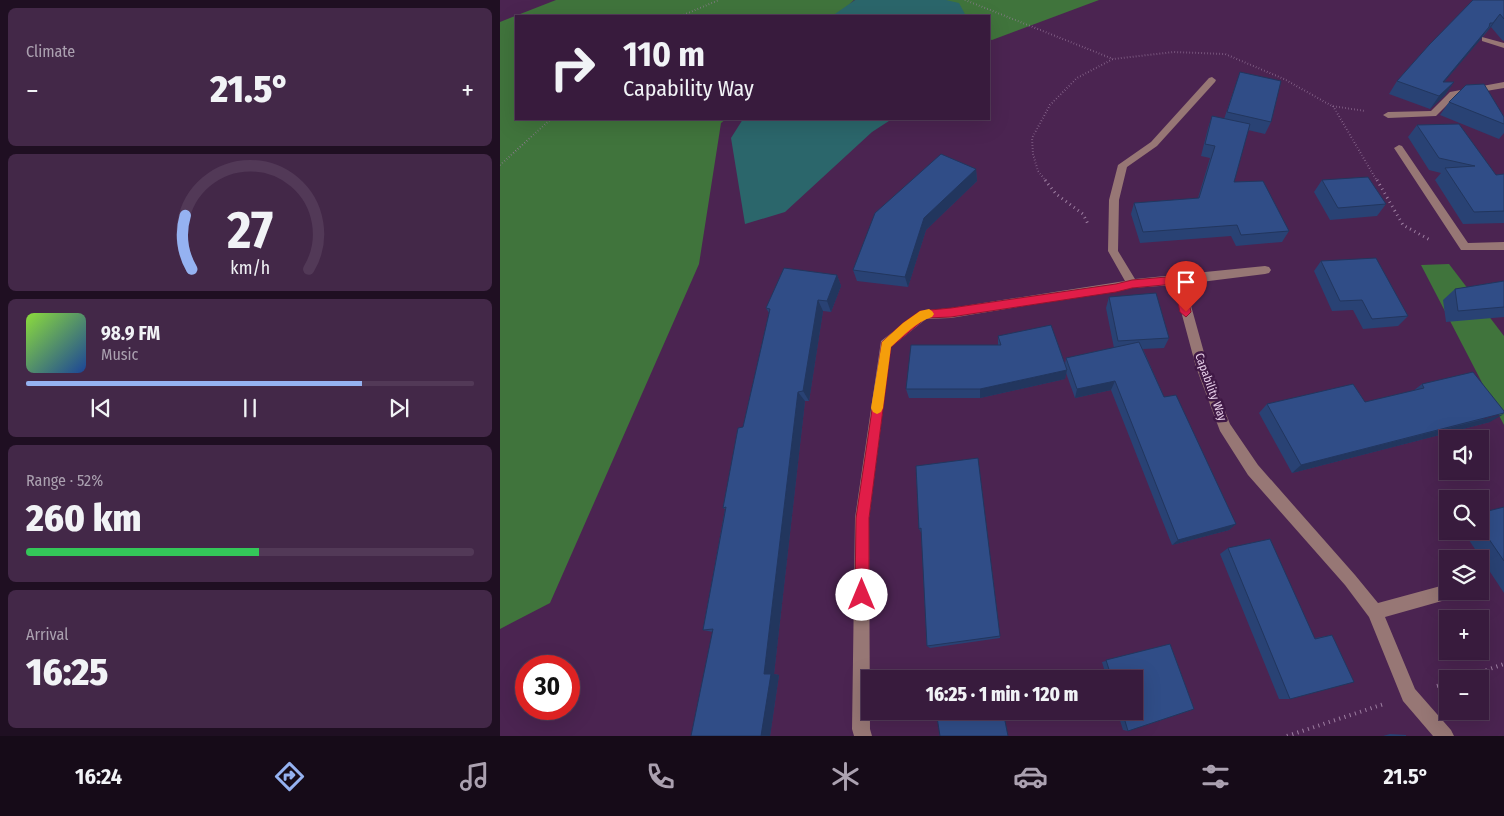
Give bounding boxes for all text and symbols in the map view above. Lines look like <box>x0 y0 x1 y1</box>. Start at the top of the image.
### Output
text: 110 m <box>623 33 705 75</box>
icon: right <box>540 35 605 100</box>
text: Climate <box>26 42 75 61</box>
text: 21.5° <box>210 66 290 112</box>
text: − <box>26 74 39 107</box>
text: + <box>461 74 474 107</box>
text: Capability Way <box>623 75 754 102</box>
text: 27 <box>226 199 273 262</box>
text: km/h <box>230 257 270 279</box>
pin <box>1165 261 1207 312</box>
icon: arrive <box>1172 268 1200 296</box>
text: 98.9 FM <box>101 322 160 345</box>
text: Music <box>101 345 138 364</box>
street label: Capability Way <box>1192 351 1230 424</box>
icon: previous <box>87 394 115 422</box>
icon: pause <box>236 394 264 422</box>
icon: next <box>385 394 413 422</box>
map controls <box>1439 430 1489 720</box>
button: sound <box>1439 430 1489 480</box>
text: Range · 52% <box>26 471 103 490</box>
button: search <box>1439 490 1489 540</box>
text: 260 km <box>26 495 141 541</box>
button: layers <box>1439 550 1489 600</box>
position arrow <box>835 568 887 620</box>
button: + <box>1439 610 1489 660</box>
text: Arrival <box>26 625 68 644</box>
text: 16:25 <box>26 649 108 695</box>
speed limit sign: 30 <box>515 655 580 720</box>
button: − <box>1439 670 1489 720</box>
text: 16:25 · 1 min · 120 m <box>926 683 1078 706</box>
icon: directions <box>272 759 307 794</box>
icon: music <box>457 759 492 794</box>
icon: phone <box>643 759 678 794</box>
icon: climate <box>828 759 863 794</box>
icon: car <box>1013 759 1048 794</box>
icon: filters <box>1198 759 1233 794</box>
text: 16:24 <box>75 763 122 790</box>
text: 21.5° <box>1384 763 1429 790</box>

